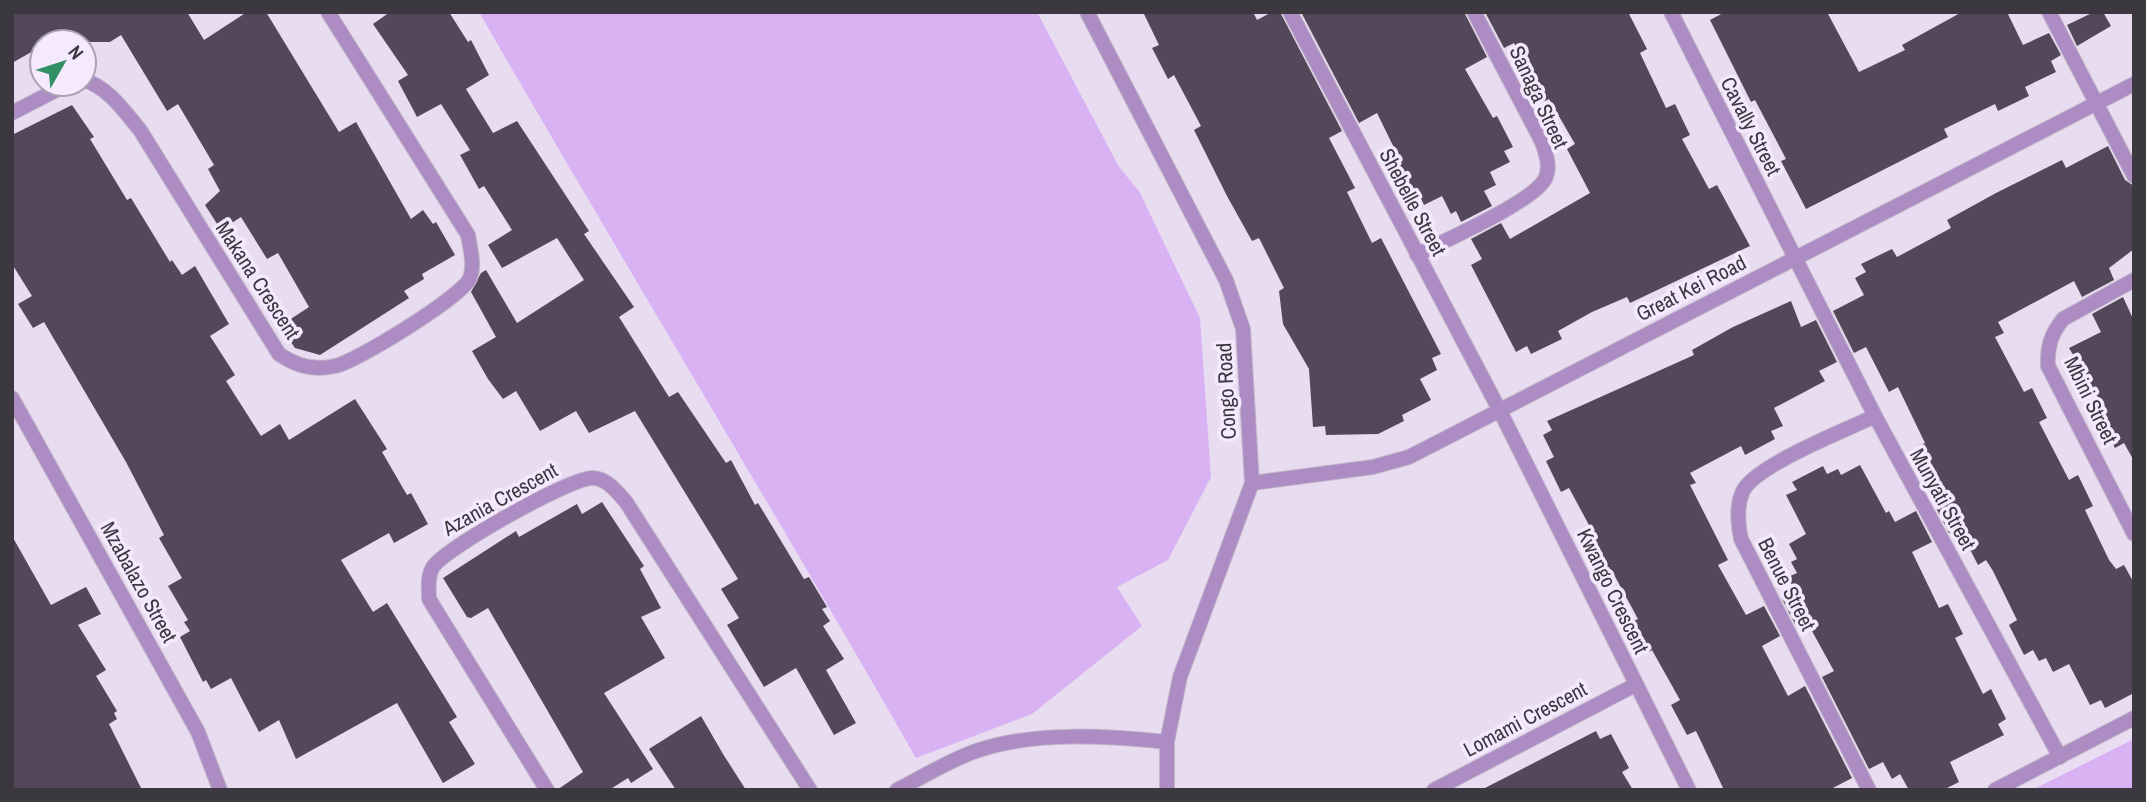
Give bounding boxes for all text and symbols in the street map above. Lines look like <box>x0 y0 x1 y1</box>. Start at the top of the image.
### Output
north arrow <box>28 28 98 98</box>
text: N <box>63 40 90 65</box>
street label: Sanaga Street <box>1503 41 1575 153</box>
street label: Cavally Street <box>1714 72 1788 181</box>
street label: Shebelle Street <box>1373 143 1454 261</box>
street label: Makana Crescent <box>209 216 307 345</box>
street label: Great Kei Road <box>1631 248 1751 328</box>
street label: Congo Road <box>1209 342 1243 440</box>
street label: Mbini Street <box>2057 351 2125 449</box>
street label: Munyati Street <box>1903 443 1983 555</box>
street label: Azania Crescent <box>436 455 563 543</box>
street label: Mzabalazo Street <box>94 516 184 648</box>
street label: Kwango Crescent <box>1570 524 1656 659</box>
street label: Benue Street <box>1751 533 1823 636</box>
street label: Lomami Crescent <box>1458 674 1592 764</box>

